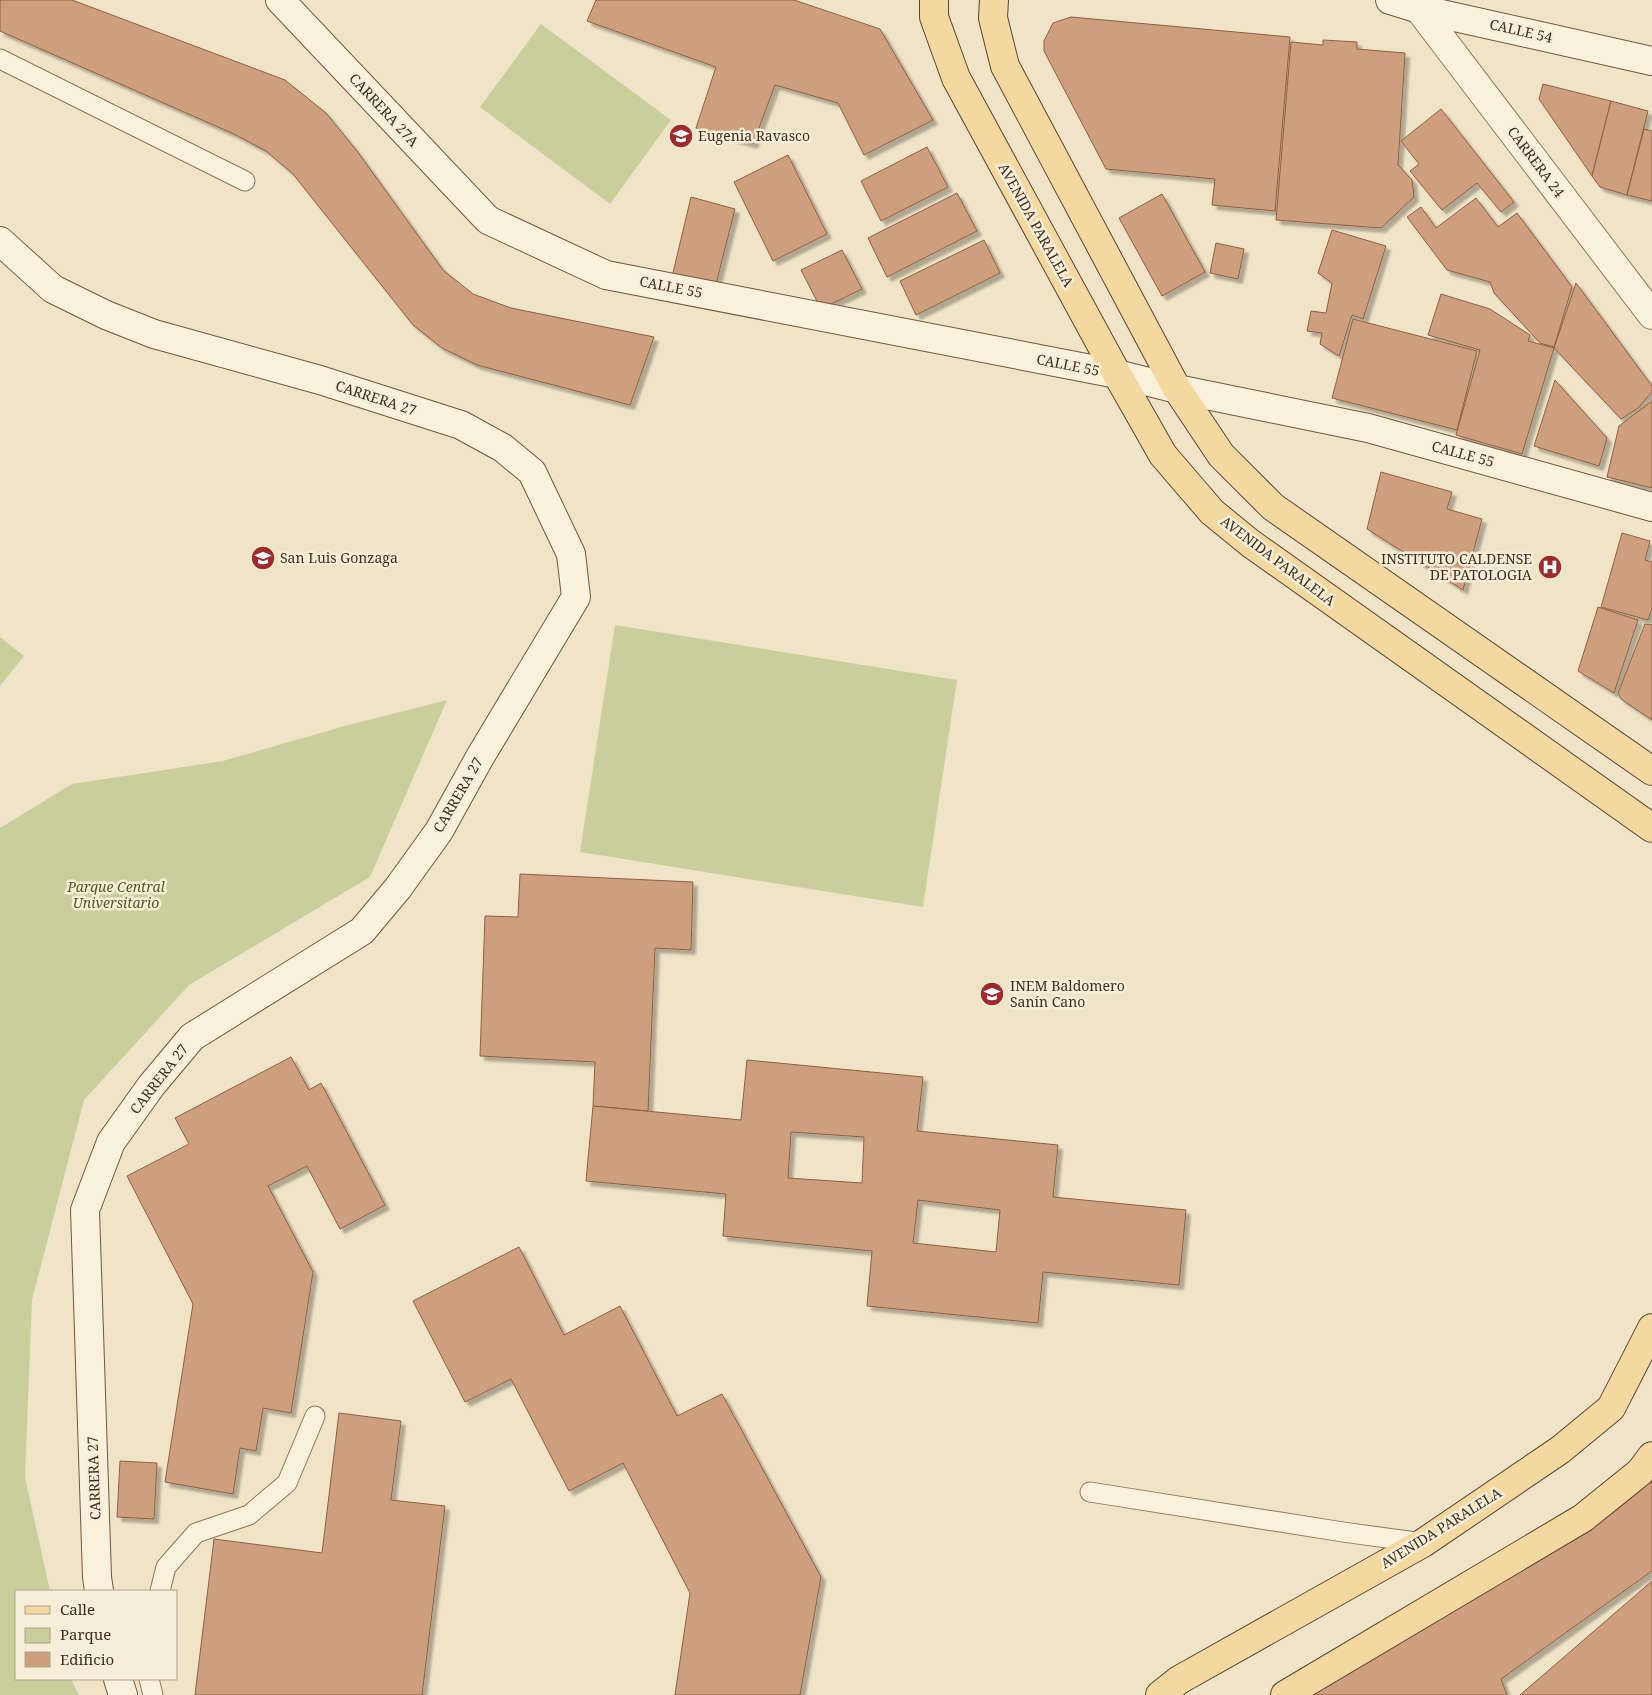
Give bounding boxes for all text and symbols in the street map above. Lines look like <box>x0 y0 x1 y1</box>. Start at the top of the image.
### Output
street label: CALLE 54 <box>1488 14 1555 47</box>
street label: CARRERA 27A <box>345 69 423 151</box>
street label: CARRERA 24 <box>1504 122 1569 201</box>
school or university icon: Eugenia Ravasco <box>668 123 694 149</box>
place label: Eugenia Ravasco <box>698 126 810 145</box>
street label: AVENIDA PARALELA <box>994 159 1078 290</box>
street label: CALLE 55 <box>638 271 704 302</box>
street label: CALLE 55 <box>1035 349 1101 380</box>
street label: CARRERA 27 <box>333 376 419 420</box>
street label: CALLE 55 <box>1430 436 1496 471</box>
street label: AVENIDA PARALELA <box>1217 511 1340 610</box>
school or university icon: San Luis Gonzaga <box>250 545 276 571</box>
place label: San Luis Gonzaga <box>280 548 398 567</box>
place label: INSTITUTO CALDENSE DE PATOLOGIA <box>1381 549 1532 584</box>
hospital icon: INSTITUTO CALDENSE DE PATOLOGIA <box>1537 554 1563 580</box>
street label: CARRERA 27 <box>428 754 487 836</box>
park label: Parque Central Universitario <box>66 877 166 912</box>
place label: INEM Baldomero Sanín Cano <box>1010 976 1125 1011</box>
school or university icon: INEM Baldomero Sanín Cano <box>979 981 1005 1007</box>
street label: CARRERA 27 <box>125 1040 192 1118</box>
street label: CARRERA 27 <box>83 1436 104 1520</box>
street label: AVENIDA PARALELA <box>1377 1483 1505 1572</box>
legend <box>15 1590 178 1680</box>
text: Calle <box>60 1599 95 1619</box>
text: Parque <box>60 1624 111 1644</box>
text: Edificio <box>60 1649 114 1669</box>

